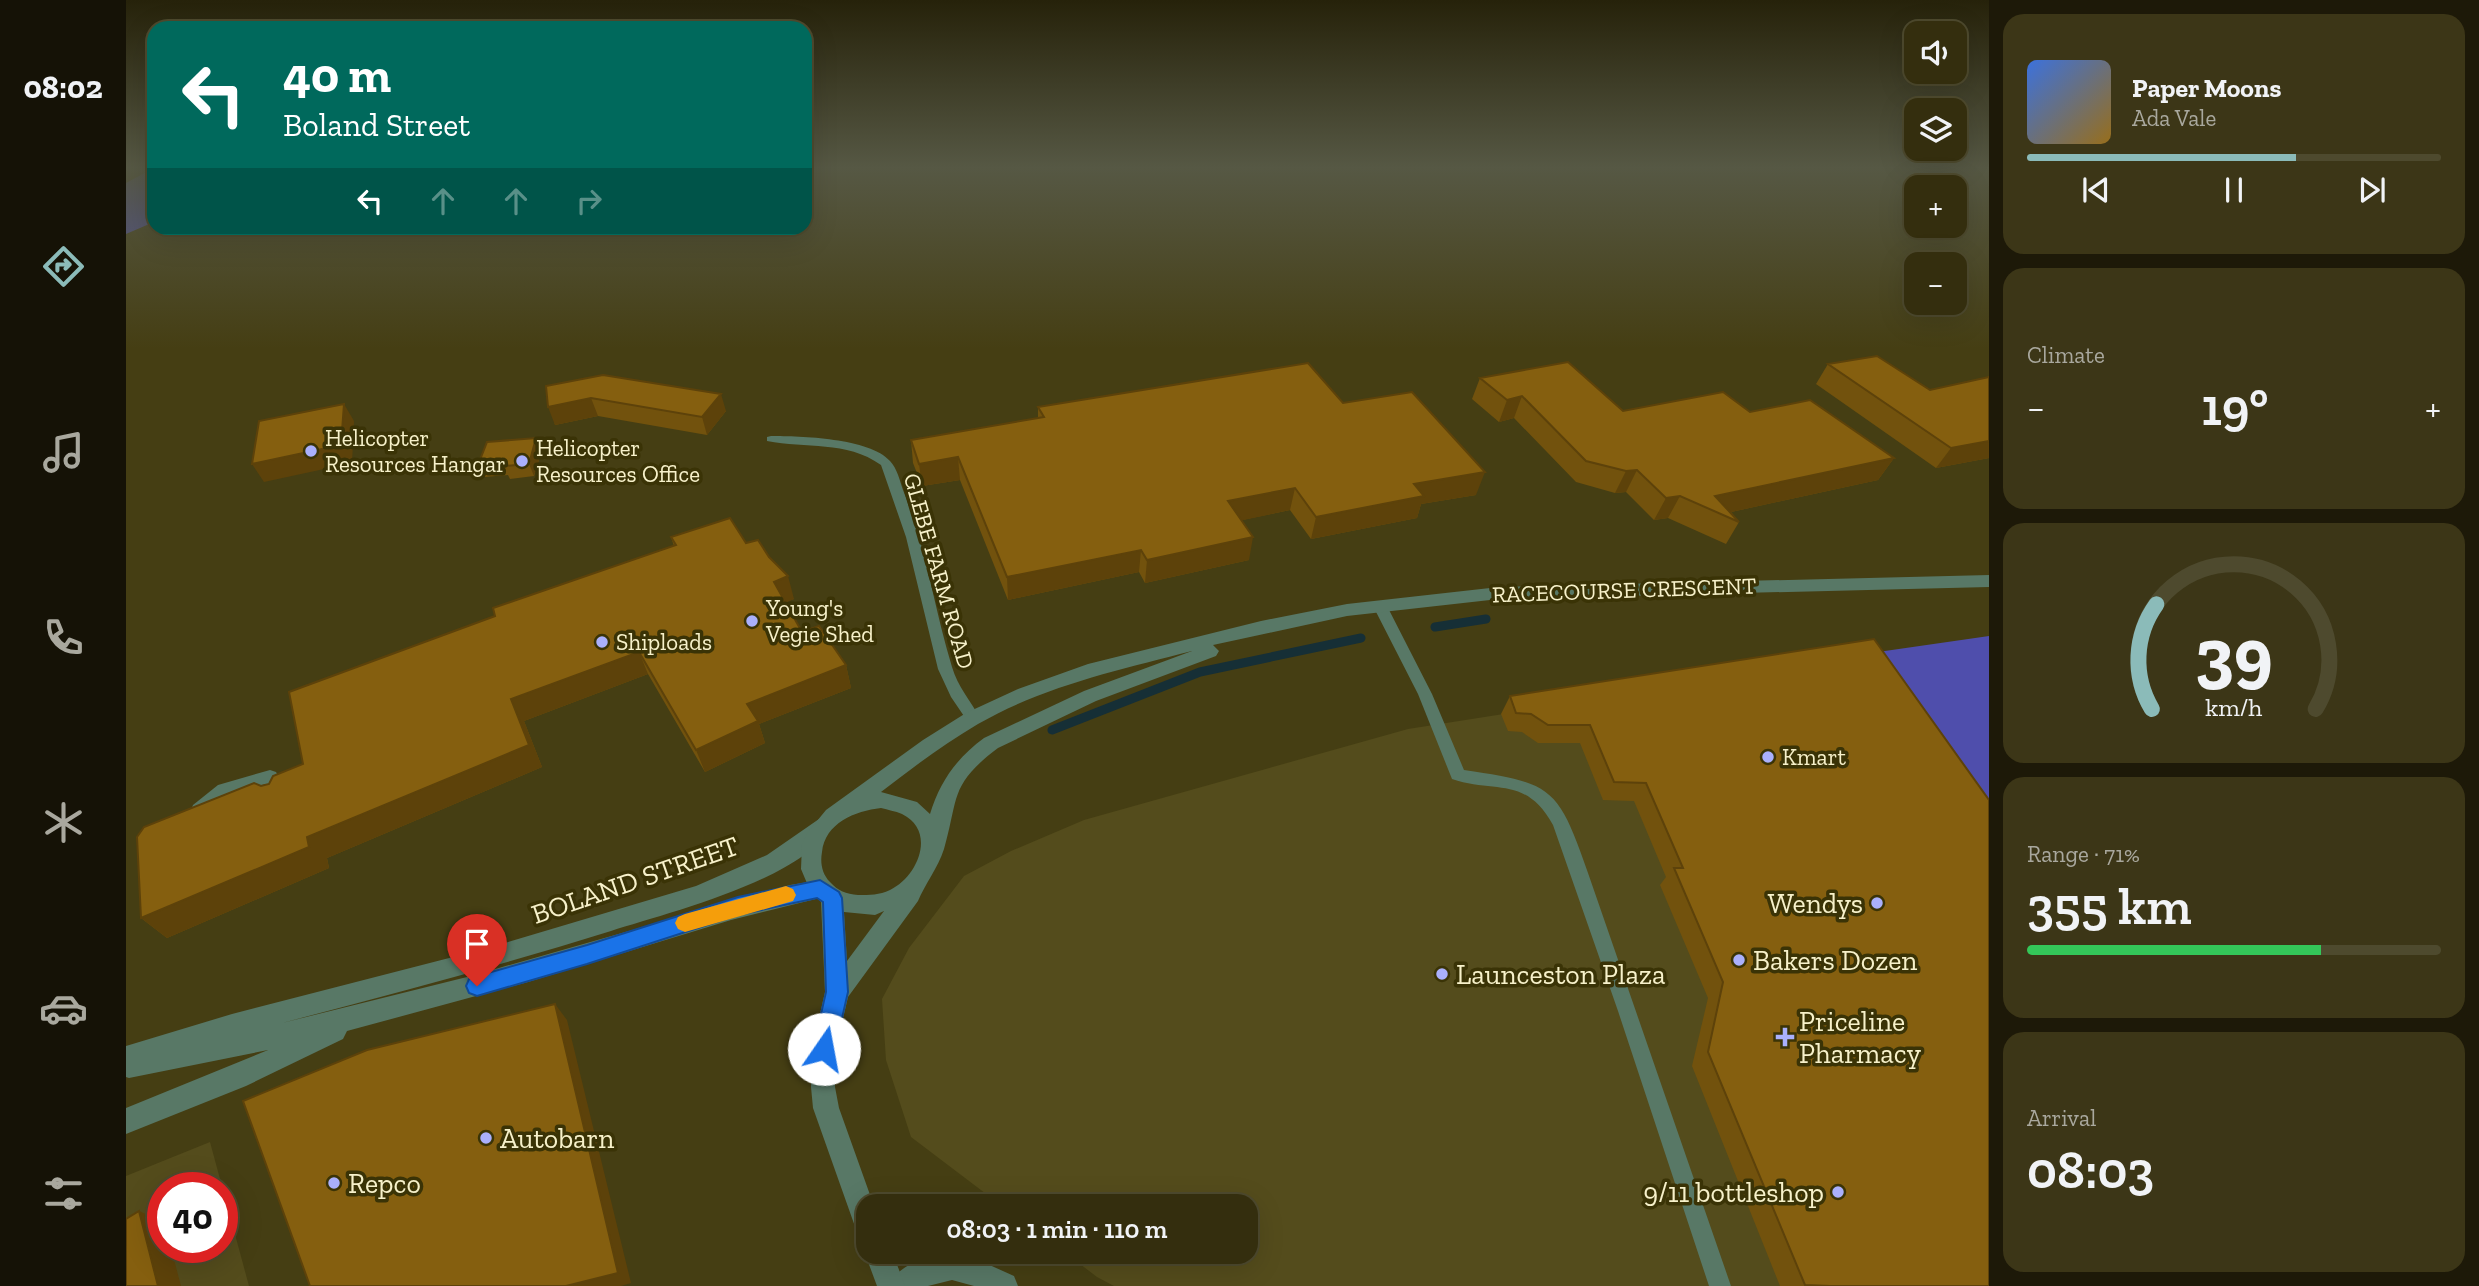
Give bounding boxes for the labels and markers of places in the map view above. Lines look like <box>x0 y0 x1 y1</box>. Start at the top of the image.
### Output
place label: Helicopter Resources Hangar <box>325 424 506 478</box>
place label: Helicopter Resources Office <box>536 434 700 488</box>
marker: Helicopter Resources Hangar <box>303 443 319 459</box>
marker: Helicopter Resources Office <box>514 453 530 469</box>
place label: Young's Vegie Shed <box>765 594 874 648</box>
marker: Young's Vegie Shed <box>744 613 760 629</box>
place label: Shiploads <box>616 628 712 656</box>
marker: Shiploads <box>594 634 610 650</box>
place label: Kmart <box>1782 743 1846 771</box>
marker: Kmart <box>1760 749 1776 765</box>
place label: Wendys <box>1768 887 1863 920</box>
marker: Wendys <box>1869 895 1885 911</box>
pin <box>447 914 507 986</box>
place label: Bakers Dozen <box>1753 944 1917 977</box>
marker: Bakers Dozen <box>1731 952 1747 968</box>
place label: Launceston Plaza <box>1456 958 1666 991</box>
marker: Launceston Plaza <box>1434 966 1450 982</box>
place label: Priceline Pharmacy <box>1799 1005 1922 1070</box>
marker: Priceline Pharmacy <box>1777 1029 1793 1045</box>
place label: Autobarn <box>500 1122 614 1155</box>
marker: Autobarn <box>478 1130 494 1146</box>
place label: Repco <box>348 1167 421 1200</box>
marker: Repco <box>326 1175 342 1191</box>
place label: 9/11 bottleshop <box>1643 1176 1824 1209</box>
marker: 9/11 bottleshop <box>1830 1184 1846 1200</box>

